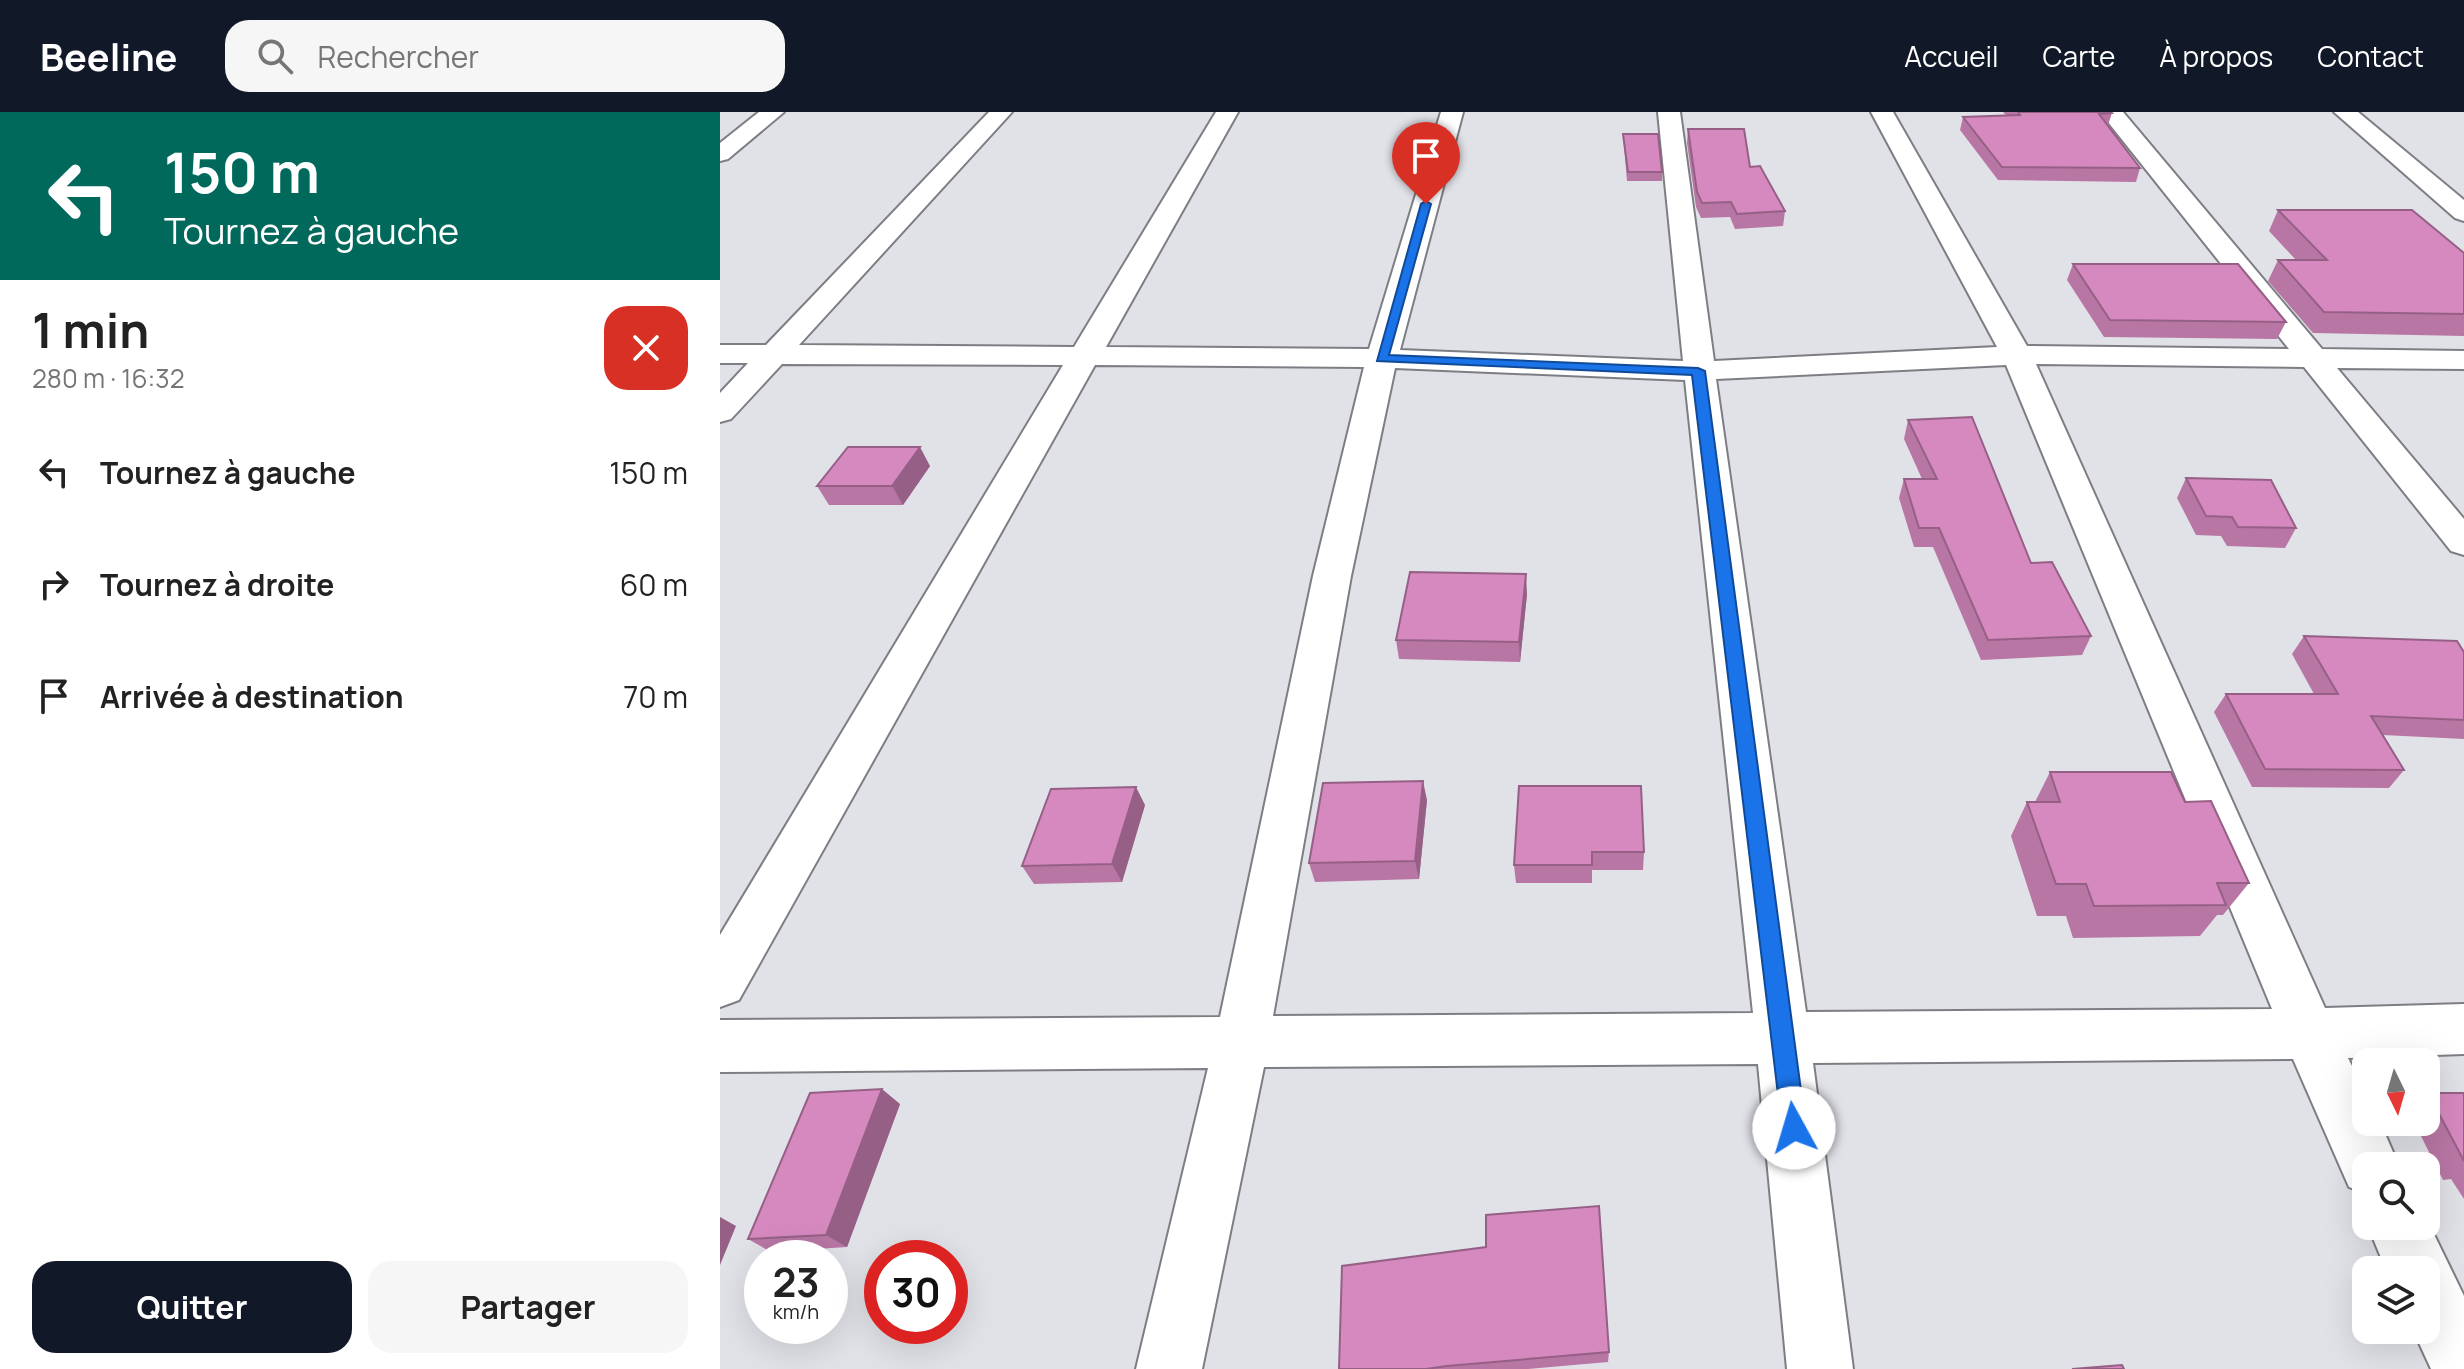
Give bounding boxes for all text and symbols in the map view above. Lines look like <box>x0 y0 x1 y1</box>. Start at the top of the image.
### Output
search box <box>225 20 785 92</box>
text: Beeline <box>40 30 177 82</box>
icon: search <box>253 34 297 78</box>
text: Rechercher <box>317 36 479 77</box>
text: Accueil <box>1904 37 1999 75</box>
text: Carte <box>2043 37 2115 75</box>
text: À propos <box>2159 37 2273 75</box>
text: Contact <box>2317 37 2424 75</box>
pin <box>1392 122 1460 204</box>
text: 150 m <box>164 133 320 210</box>
icon: arrive <box>1404 134 1448 178</box>
icon: left <box>32 144 136 248</box>
text: Tournez à gauche <box>164 206 459 255</box>
text: 1 min <box>32 297 149 362</box>
button: close <box>604 306 688 390</box>
text: 280 m · 16:32 <box>32 360 185 396</box>
icon: left <box>32 450 76 494</box>
text: Tournez à gauche <box>100 452 356 493</box>
text: 150 m <box>609 452 688 493</box>
icon: right <box>32 562 76 606</box>
text: Tournez à droite <box>100 564 334 605</box>
text: 60 m <box>620 564 688 605</box>
icon: arrive <box>32 674 76 718</box>
text: Arrivée à destination <box>100 676 403 717</box>
text: 70 m <box>623 676 688 717</box>
north arrow <box>2352 1048 2440 1136</box>
map controls <box>2352 1048 2440 1344</box>
position arrow <box>1752 1086 1836 1170</box>
button: search <box>2352 1152 2440 1240</box>
speed limit sign: 30 <box>864 1240 968 1344</box>
text: 23 <box>772 1254 820 1309</box>
button: layers <box>2352 1256 2440 1344</box>
button: Quitter <box>32 1261 352 1353</box>
button: Partager <box>368 1261 688 1353</box>
text: km/h <box>773 1298 819 1325</box>

